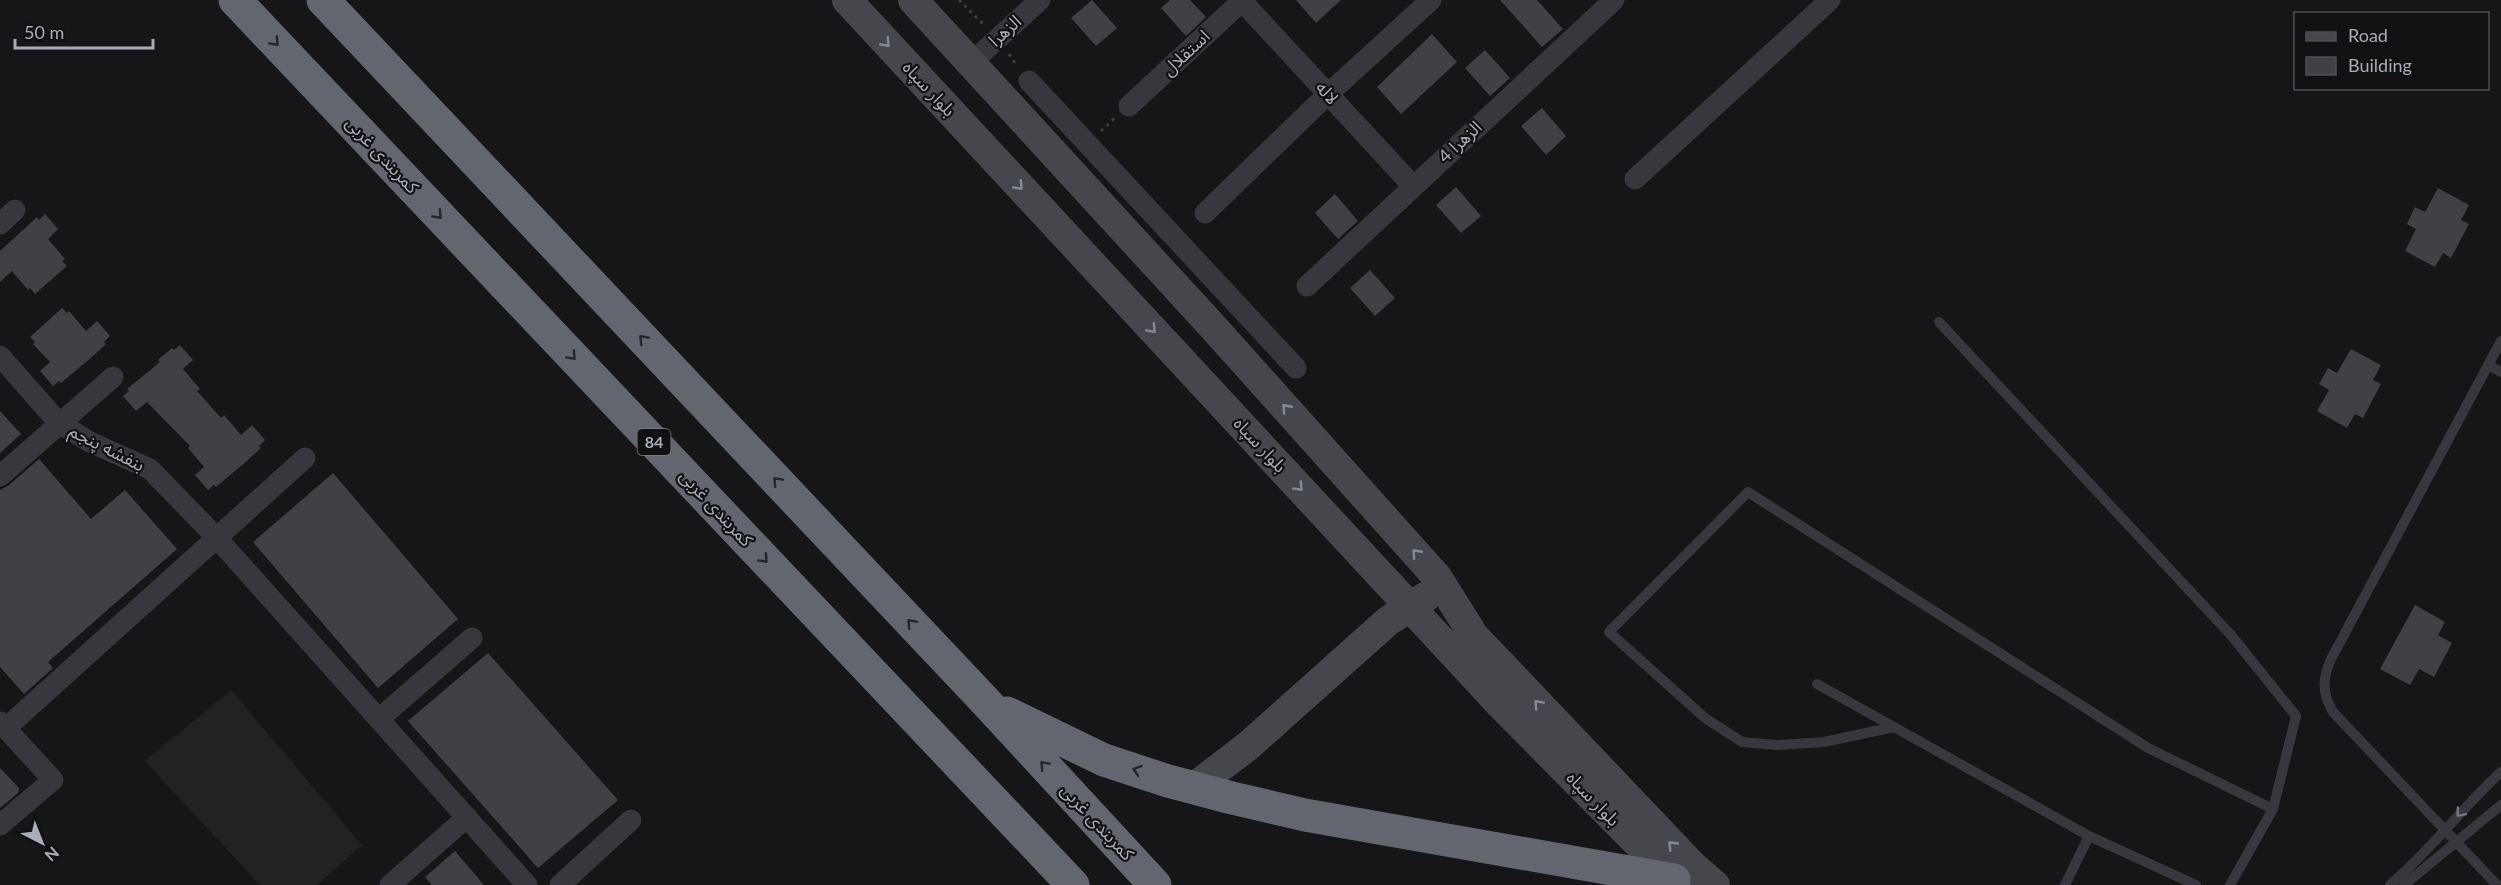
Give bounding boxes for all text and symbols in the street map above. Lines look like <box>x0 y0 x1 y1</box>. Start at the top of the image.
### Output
street label: الزهرا <box>983 10 1026 51</box>
scale bar <box>15 12 153 50</box>
legend <box>2294 12 2489 90</box>
text: 50 m <box>24 21 64 43</box>
text: Road <box>2348 24 2388 46</box>
street label: استقلال <box>1157 25 1214 81</box>
one-way arrow <box>268 36 279 46</box>
one-way arrow <box>879 36 890 47</box>
text: Building <box>2348 54 2412 76</box>
street label: بلوار سپاه <box>898 56 961 121</box>
street label: لاله <box>1312 76 1344 109</box>
street label: کمربندی غربی <box>341 111 424 198</box>
street label: الزهرا 4 <box>1433 116 1486 168</box>
one-way arrow <box>1012 179 1023 190</box>
one-way arrow <box>431 208 442 218</box>
one-way arrow <box>1144 321 1155 332</box>
one-way arrow <box>639 336 650 346</box>
one-way arrow <box>565 350 576 360</box>
one-way arrow <box>1282 404 1293 414</box>
street label: بلوار سپاه <box>1229 412 1292 477</box>
street label: بنفشه پنجم <box>65 419 149 478</box>
road number: 84 <box>638 429 670 455</box>
street label: کمربندی غربی <box>675 464 758 551</box>
one-way arrow <box>773 477 784 488</box>
one-way arrow <box>1291 480 1302 491</box>
one-way arrow <box>1412 549 1423 560</box>
one-way arrow <box>757 552 768 562</box>
one-way arrow <box>907 619 918 629</box>
one-way arrow <box>1534 700 1545 711</box>
one-way arrow <box>1040 761 1051 772</box>
one-way arrow <box>1132 765 1143 778</box>
street label: بلوار سپاه <box>1562 766 1625 831</box>
street label: کمربندی غربی <box>1056 778 1139 865</box>
one-way arrow <box>2456 806 2467 817</box>
north arrow <box>12 813 72 873</box>
one-way arrow <box>1669 841 1680 852</box>
text: N <box>41 843 63 866</box>

